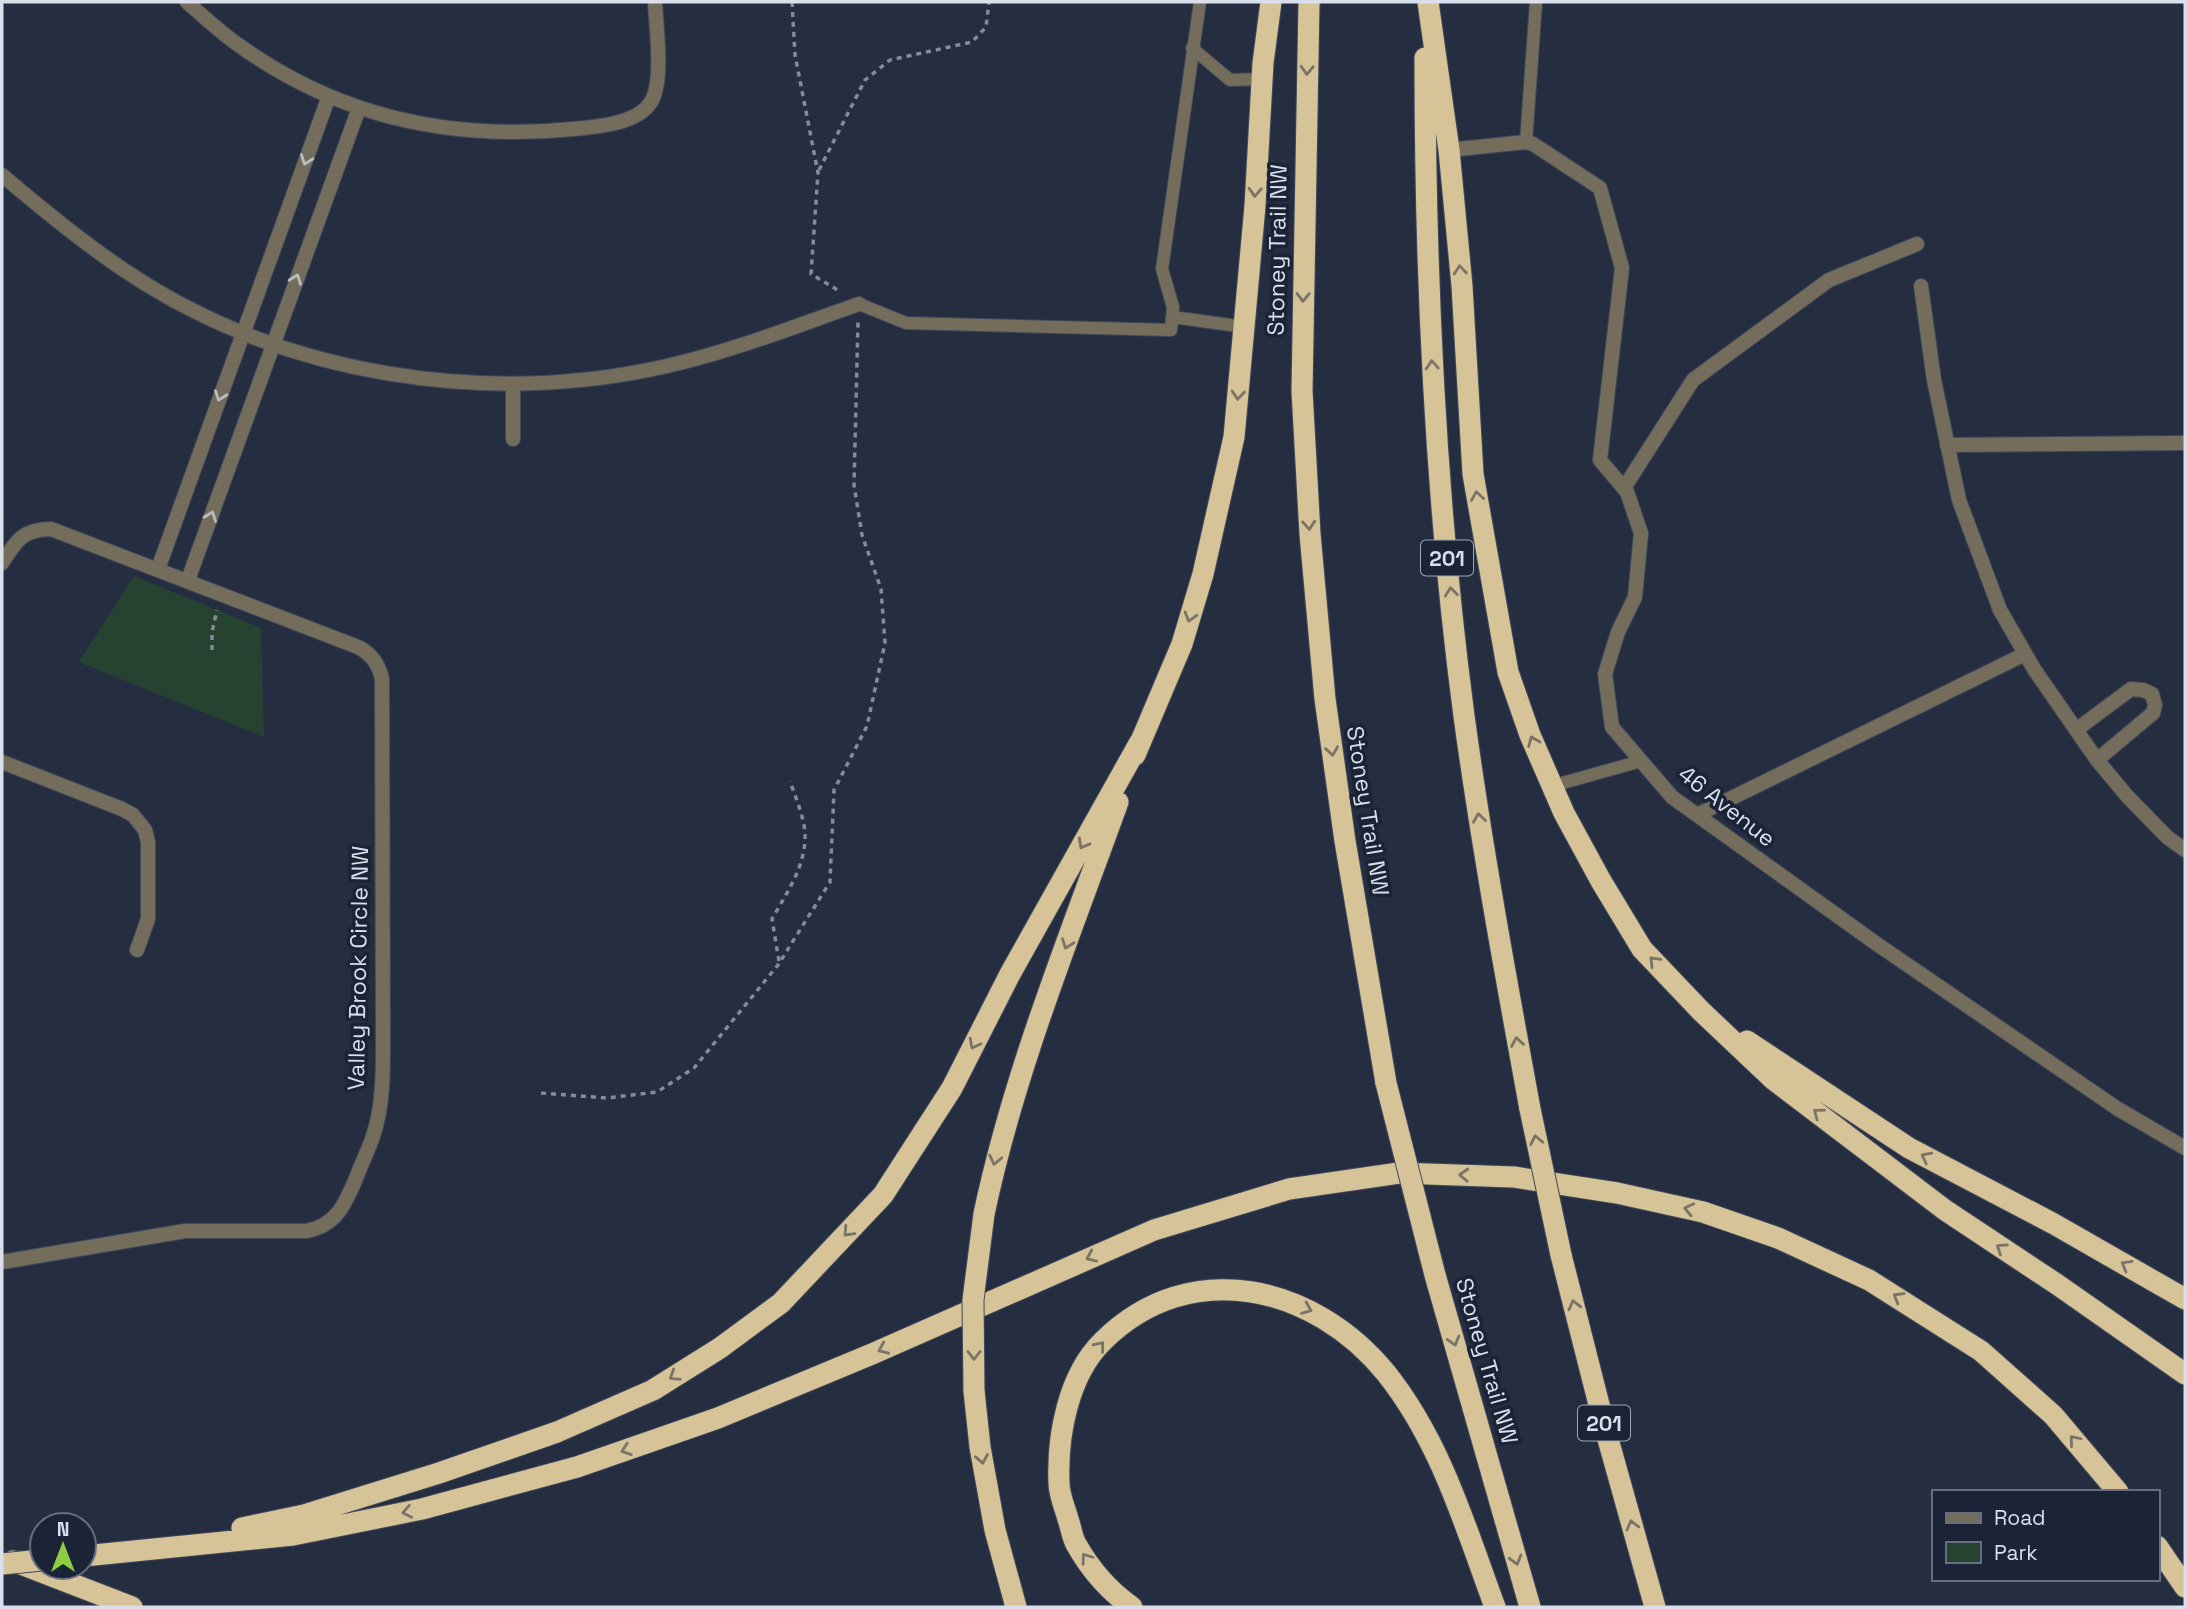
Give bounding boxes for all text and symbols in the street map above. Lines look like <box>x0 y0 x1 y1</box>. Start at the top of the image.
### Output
one-way arrow <box>1299 65 1315 76</box>
one-way arrow <box>300 154 314 166</box>
street label: Stoney Trail NW <box>1261 164 1293 336</box>
one-way arrow <box>1248 187 1263 198</box>
one-way arrow <box>1453 264 1468 275</box>
one-way arrow <box>288 274 302 286</box>
one-way arrow <box>1295 293 1311 303</box>
one-way arrow <box>1425 360 1440 371</box>
one-way arrow <box>214 390 228 402</box>
one-way arrow <box>1231 390 1246 401</box>
one-way arrow <box>1470 490 1485 502</box>
one-way arrow <box>203 510 217 522</box>
one-way arrow <box>1302 519 1317 530</box>
road number: 201 <box>1421 540 1473 576</box>
one-way arrow <box>1443 586 1458 598</box>
one-way arrow <box>1184 611 1199 623</box>
street label: Stoney Trail NW <box>1340 724 1396 898</box>
one-way arrow <box>1527 736 1541 749</box>
one-way arrow <box>1325 745 1340 757</box>
street label: 46 Avenue <box>1672 759 1782 853</box>
one-way arrow <box>1472 812 1487 824</box>
one-way arrow <box>1078 837 1091 850</box>
street label: Valley Brook Circle NW <box>341 845 375 1091</box>
one-way arrow <box>1061 938 1075 950</box>
one-way arrow <box>1649 956 1662 969</box>
one-way arrow <box>1511 1036 1526 1048</box>
one-way arrow <box>969 1037 983 1049</box>
one-way arrow <box>1813 1109 1826 1122</box>
one-way arrow <box>1530 1134 1545 1146</box>
one-way arrow <box>1921 1152 1933 1165</box>
one-way arrow <box>989 1154 1004 1166</box>
one-way arrow <box>1459 1168 1470 1183</box>
one-way arrow <box>1683 1203 1695 1217</box>
one-way arrow <box>844 1224 856 1237</box>
one-way arrow <box>1996 1243 2009 1256</box>
one-way arrow <box>1086 1249 1098 1263</box>
one-way arrow <box>2121 1260 2133 1273</box>
street label: Stoney Trail NW <box>1449 1274 1525 1448</box>
one-way arrow <box>1892 1293 1905 1306</box>
one-way arrow <box>1567 1299 1582 1311</box>
one-way arrow <box>1300 1301 1312 1315</box>
one-way arrow <box>1445 1334 1460 1346</box>
one-way arrow <box>878 1341 890 1355</box>
one-way arrow <box>1092 1342 1104 1355</box>
one-way arrow <box>966 1351 982 1361</box>
one-way arrow <box>669 1368 682 1381</box>
road number: 201 <box>1578 1406 1630 1440</box>
one-way arrow <box>2069 1435 2082 1447</box>
one-way arrow <box>620 1442 632 1456</box>
one-way arrow <box>974 1453 989 1465</box>
legend <box>1932 1490 2159 1581</box>
one-way arrow <box>401 1504 413 1519</box>
text: Road <box>1994 1504 2046 1531</box>
north arrow <box>28 1511 98 1581</box>
text: N <box>57 1517 69 1542</box>
one-way arrow <box>1625 1519 1640 1531</box>
text: Park <box>1994 1539 2038 1566</box>
one-way arrow <box>1082 1553 1094 1566</box>
one-way arrow <box>1507 1553 1522 1565</box>

